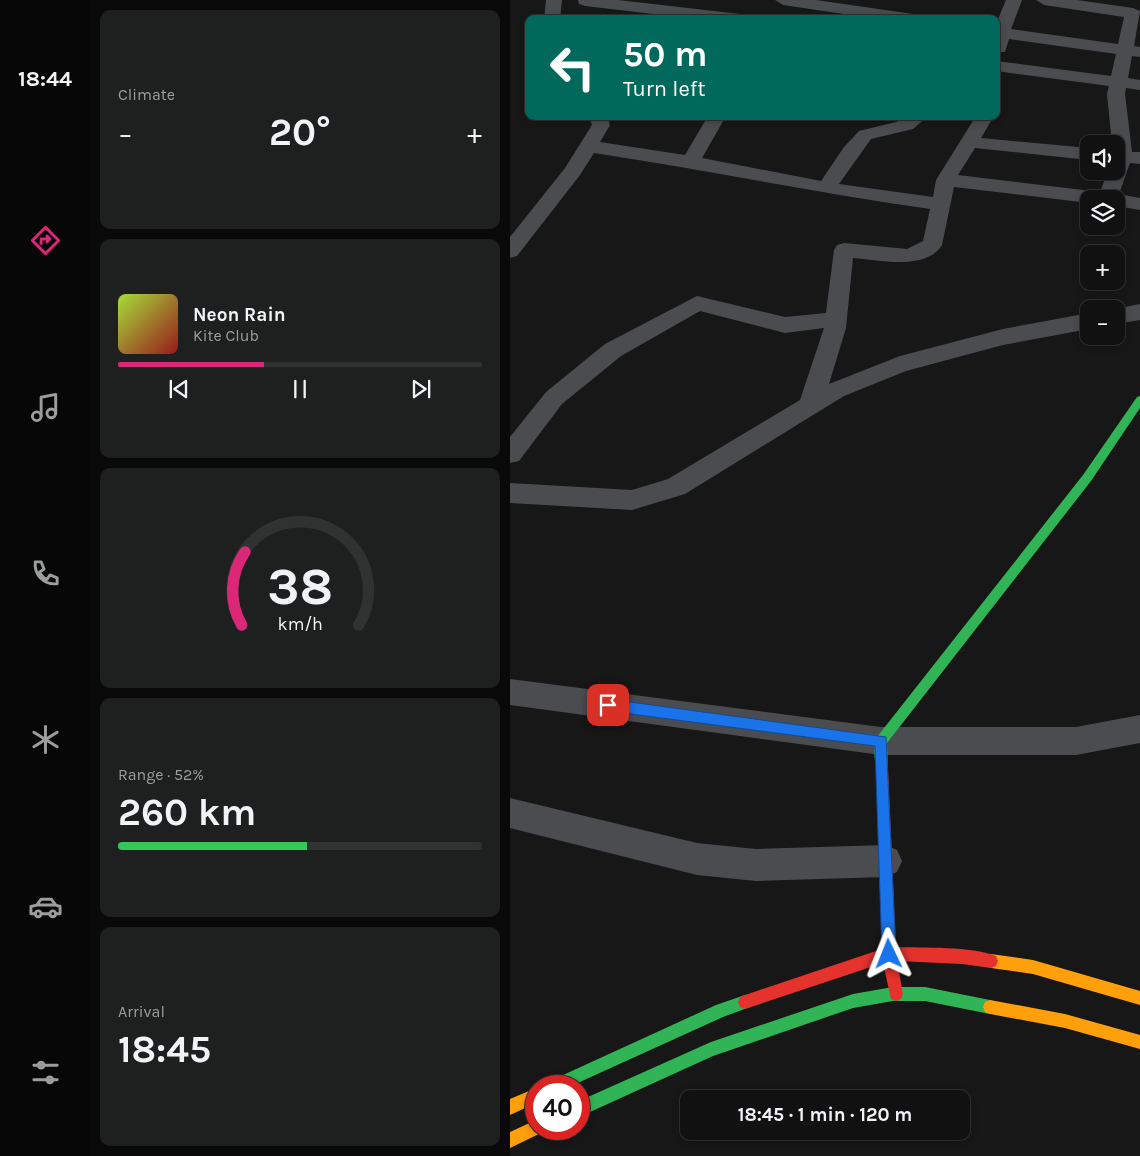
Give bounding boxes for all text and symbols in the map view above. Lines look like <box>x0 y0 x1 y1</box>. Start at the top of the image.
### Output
text: 50 m <box>623 34 708 75</box>
icon: left <box>540 35 605 100</box>
text: 18:44 <box>18 66 72 92</box>
text: Turn left <box>623 76 706 102</box>
text: Climate <box>118 85 175 104</box>
text: 20° <box>269 110 331 155</box>
text: − <box>118 117 133 150</box>
text: + <box>467 117 482 150</box>
map controls <box>1080 135 1125 345</box>
button: sound <box>1080 135 1125 180</box>
button: layers <box>1080 190 1125 235</box>
icon: directions <box>28 223 63 258</box>
button: + <box>1080 245 1125 290</box>
button: − <box>1080 300 1125 345</box>
text: Neon Rain <box>193 304 286 326</box>
text: Kite Club <box>193 326 259 345</box>
icon: previous <box>165 375 193 403</box>
icon: pause <box>286 375 314 403</box>
icon: next <box>407 375 435 403</box>
icon: music <box>28 390 63 425</box>
icon: phone <box>28 556 63 591</box>
text: 38 <box>267 556 333 617</box>
text: km/h <box>277 614 323 635</box>
pin <box>587 684 629 726</box>
icon: arrive <box>594 691 622 719</box>
icon: climate <box>28 722 63 757</box>
text: Range · 52% <box>118 765 204 784</box>
text: 260 km <box>118 790 256 835</box>
icon: car <box>28 889 63 924</box>
position arrow <box>862 927 914 979</box>
text: Arrival <box>118 1002 165 1021</box>
text: 18:45 <box>118 1027 211 1072</box>
icon: filters <box>28 1055 63 1090</box>
speed limit sign: 40 <box>525 1075 590 1140</box>
text: 18:45 · 1 min · 120 m <box>738 1104 912 1126</box>

